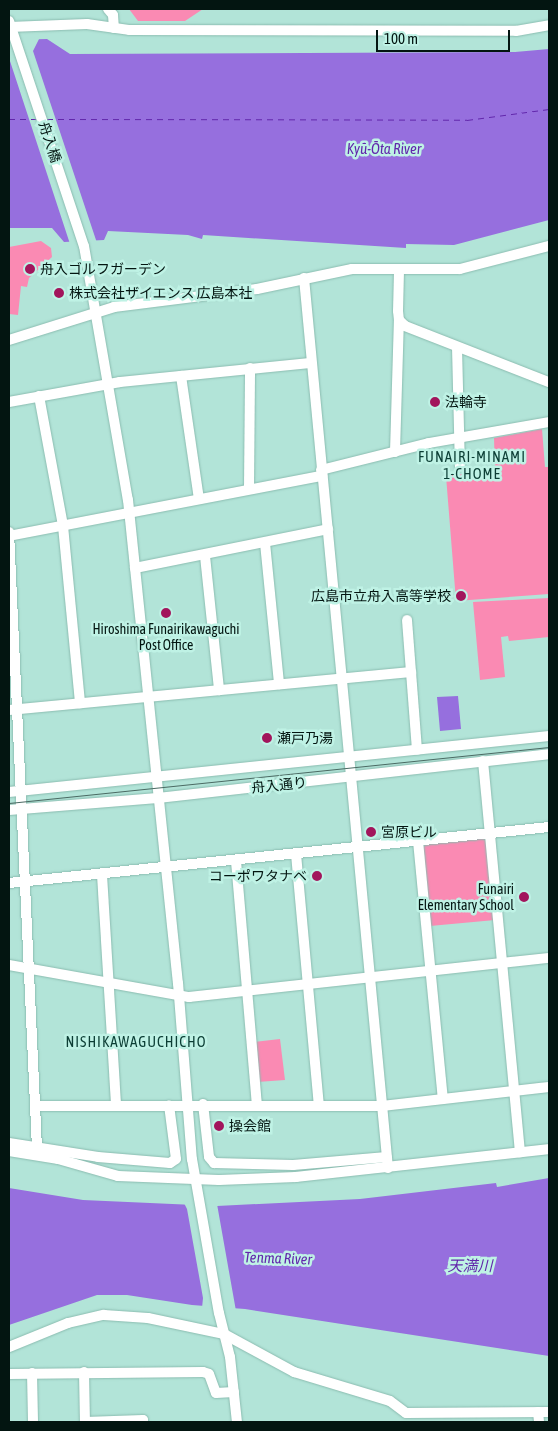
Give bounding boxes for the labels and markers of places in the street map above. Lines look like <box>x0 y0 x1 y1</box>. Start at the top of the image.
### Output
place label: 舟入ゴルフガーデン <box>40 261 166 277</box>
marker: 舟入ゴルフガーデン <box>24 263 36 275</box>
place label: 株式会社ザイエンス 広島本社 <box>69 285 253 301</box>
marker: 株式会社ザイエンス 広島本社 <box>53 287 65 299</box>
place label: 法輪寺 <box>445 394 487 410</box>
marker: 法輪寺 <box>429 396 441 408</box>
place label: 広島市立舟入高等学校 <box>311 588 451 604</box>
marker: 広島市立舟入高等学校 <box>455 590 467 602</box>
marker: Hiroshima Funairikawaguchi Post Office <box>160 607 172 619</box>
place label: Hiroshima Funairikawaguchi Post Office <box>92 621 240 654</box>
place label: 瀬戸乃湯 <box>277 730 333 746</box>
marker: 瀬戸乃湯 <box>261 732 273 744</box>
place label: 宮原ビル <box>381 824 437 840</box>
marker: 宮原ビル <box>365 826 377 838</box>
place label: コーポワタナベ <box>209 868 307 884</box>
marker: コーポワタナベ <box>311 870 323 882</box>
place label: Funairi Elementary School <box>418 881 514 914</box>
marker: Funairi Elementary School <box>518 891 530 903</box>
place label: 操会館 <box>229 1118 271 1134</box>
marker: 操会館 <box>213 1120 225 1132</box>

